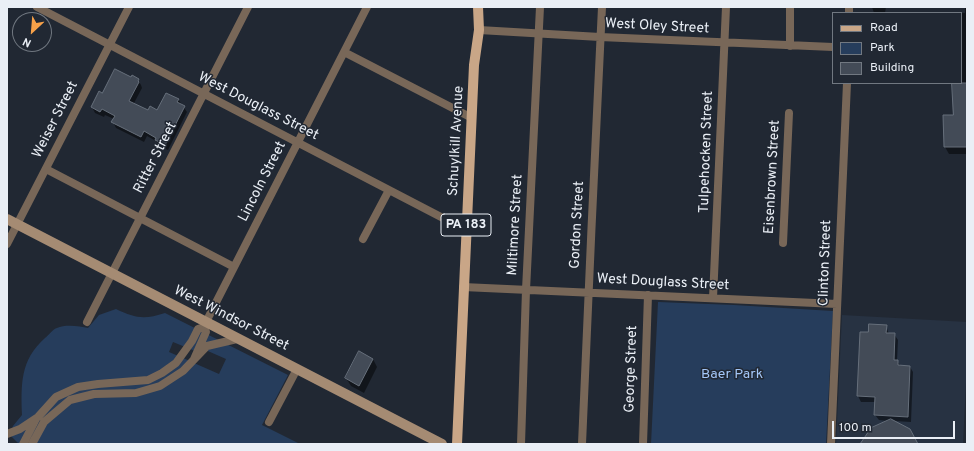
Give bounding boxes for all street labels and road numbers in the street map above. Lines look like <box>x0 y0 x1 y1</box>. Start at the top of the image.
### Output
street label: West Oley Street <box>605 16 709 38</box>
street label: West Douglass Street <box>195 69 321 145</box>
street label: Weiser Street <box>29 79 83 161</box>
street label: Schuylkill Avenue <box>446 85 468 197</box>
street label: Tulpehocken Street <box>696 91 718 213</box>
street label: Ritter Street <box>131 119 181 197</box>
street label: Eisenbrown Street <box>762 120 784 234</box>
street label: Lincoln Street <box>236 139 290 225</box>
street label: Miltimore Street <box>505 174 527 276</box>
street label: Gordon Street <box>567 181 589 269</box>
road number: PA 183 <box>441 214 491 236</box>
street label: Clinton Street <box>816 219 836 307</box>
street label: West Douglass Street <box>596 271 730 295</box>
street label: West Windsor Street <box>171 283 291 355</box>
street label: George Street <box>622 325 642 413</box>

